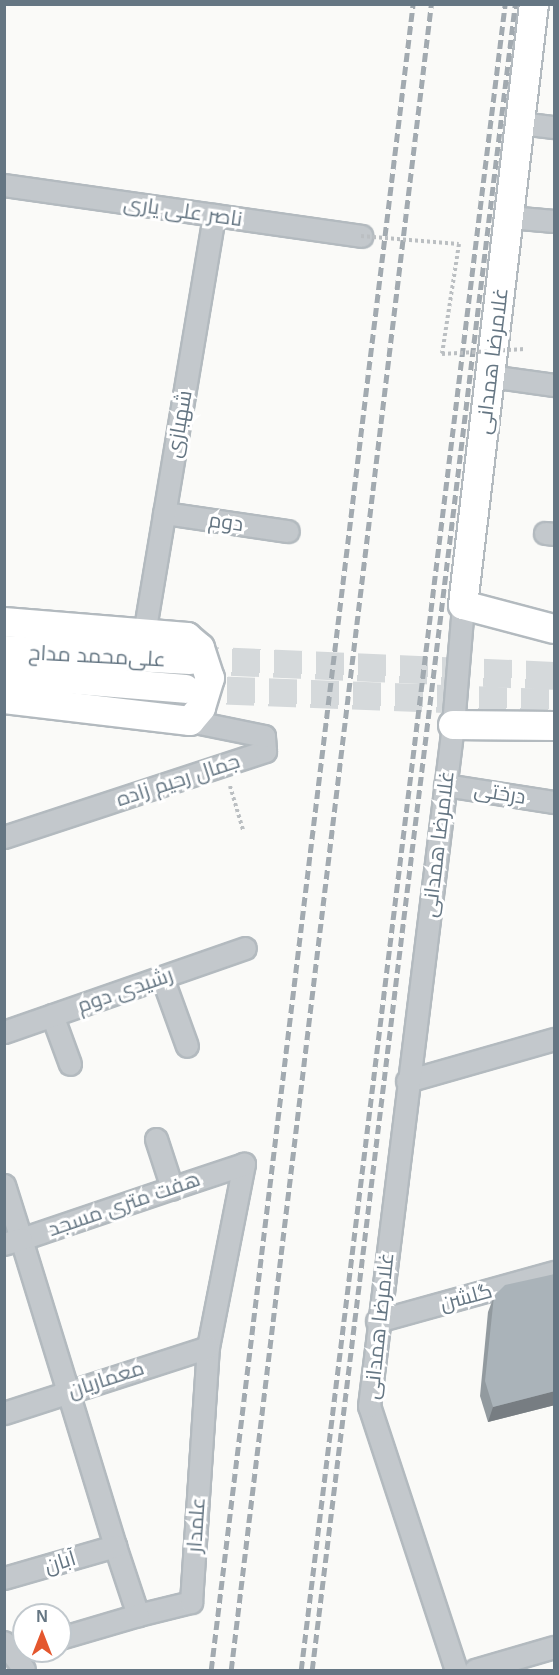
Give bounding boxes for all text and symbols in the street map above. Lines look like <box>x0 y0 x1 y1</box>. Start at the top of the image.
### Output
street label: ناصر علی یاری <box>122 190 244 232</box>
street label: غلامرضا همدانی <box>471 286 513 436</box>
street label: شهبازی <box>161 388 197 460</box>
street label: دوم <box>207 507 245 537</box>
street label: علی‌محمد مداح <box>28 640 166 672</box>
street label: جمال رحیم زاده <box>113 748 243 812</box>
street label: غلامرضا همدانی <box>417 769 459 919</box>
street label: درختی <box>472 776 528 810</box>
street label: رشیدی دوم <box>74 962 176 1018</box>
street label: هفت متری مسجد <box>45 1166 203 1242</box>
street label: غلامرضا همدانی <box>359 1251 399 1401</box>
street label: گلشن <box>437 1278 495 1316</box>
street label: معماریان <box>65 1355 147 1403</box>
street label: علمدار <box>181 1496 211 1554</box>
street label: آبان <box>41 1545 79 1579</box>
north arrow <box>12 1603 72 1663</box>
text: N <box>36 1608 48 1625</box>

